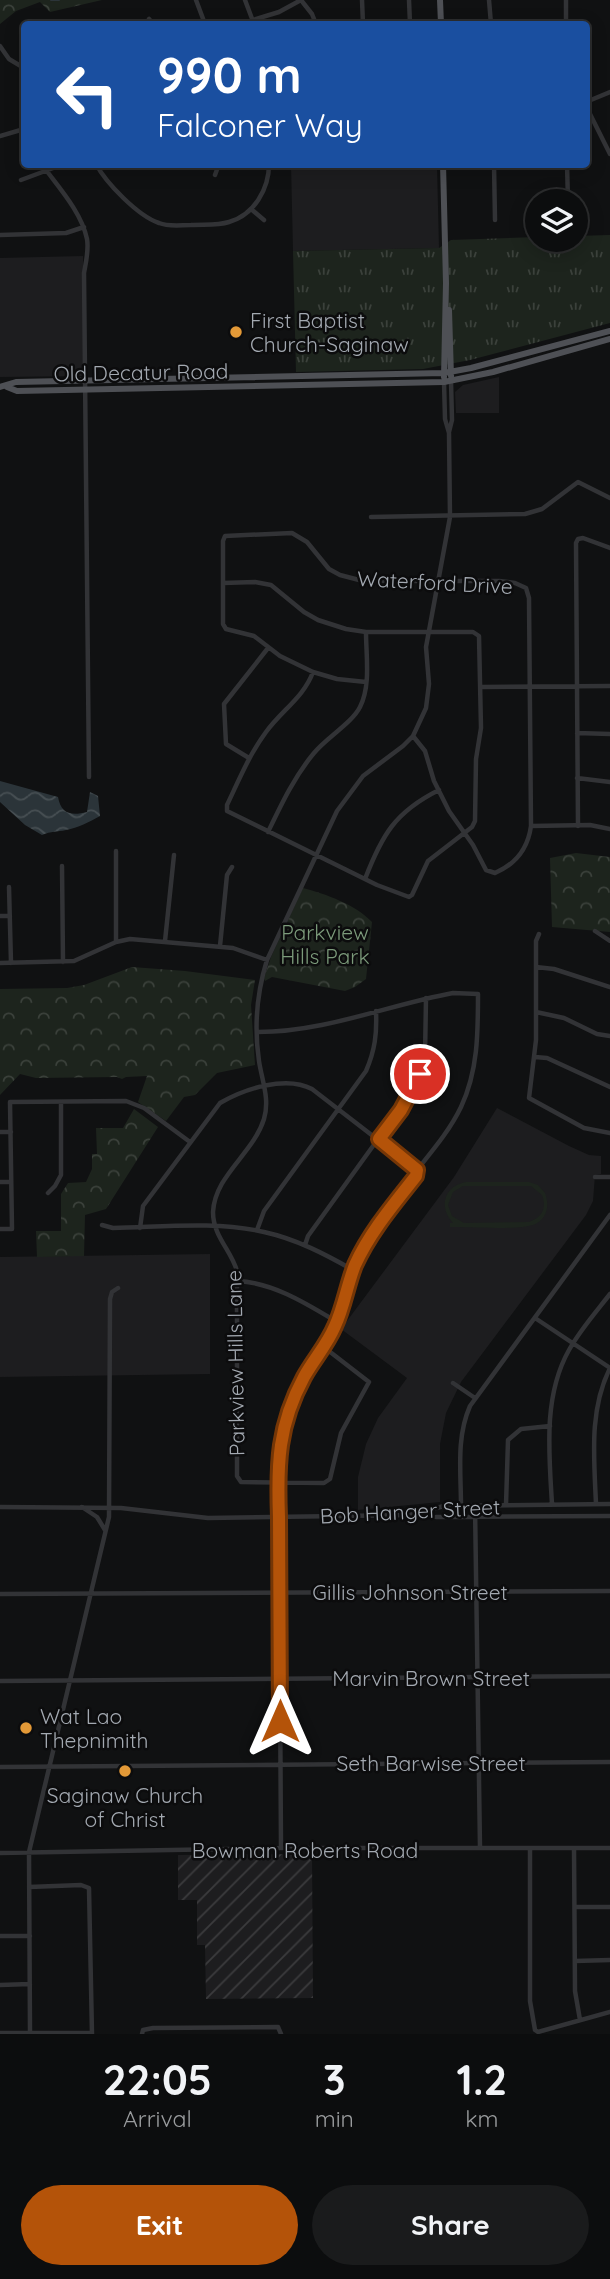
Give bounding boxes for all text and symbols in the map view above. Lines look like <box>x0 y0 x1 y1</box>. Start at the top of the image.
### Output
text: 990 m <box>157 44 302 105</box>
icon: left <box>42 49 133 140</box>
text: Falconer Way <box>157 105 363 145</box>
map controls <box>525 189 588 252</box>
button: layers <box>525 189 588 252</box>
place label: First Baptist Church-Saginaw <box>250 307 409 357</box>
marker: First Baptist Church-Saginaw <box>228 324 244 340</box>
street label: Old Decatur Road <box>53 357 229 387</box>
street label: Waterford Drive <box>356 565 514 599</box>
park label: Parkview Hills Park <box>280 919 370 969</box>
pin <box>390 1044 450 1104</box>
icon: arrive <box>401 1055 439 1093</box>
street label: Parkview Hills Lane <box>220 1270 250 1456</box>
street label: Bob Hanger Street <box>319 1493 501 1529</box>
street label: Gillis Johnson Street <box>312 1579 508 1605</box>
street label: Marvin Brown Street <box>332 1665 530 1691</box>
position arrow <box>243 1684 317 1758</box>
place label: Wat Lao Thepnimith <box>40 1703 149 1753</box>
marker: Wat Lao Thepnimith <box>18 1720 34 1736</box>
street label: Seth Barwise Street <box>336 1750 526 1776</box>
marker: Saginaw Church of Christ <box>117 1763 133 1779</box>
place label: Saginaw Church of Christ <box>47 1782 203 1832</box>
street label: Bowman Roberts Road <box>192 1837 418 1863</box>
text: 22:05 <box>103 2053 212 2106</box>
text: 3 <box>323 2053 346 2106</box>
text: 1.2 <box>457 2053 507 2106</box>
text: Arrival <box>123 2104 192 2133</box>
text: min <box>315 2104 354 2133</box>
text: km <box>465 2104 499 2133</box>
button: Exit <box>21 2185 298 2265</box>
button: Share <box>312 2185 589 2265</box>

